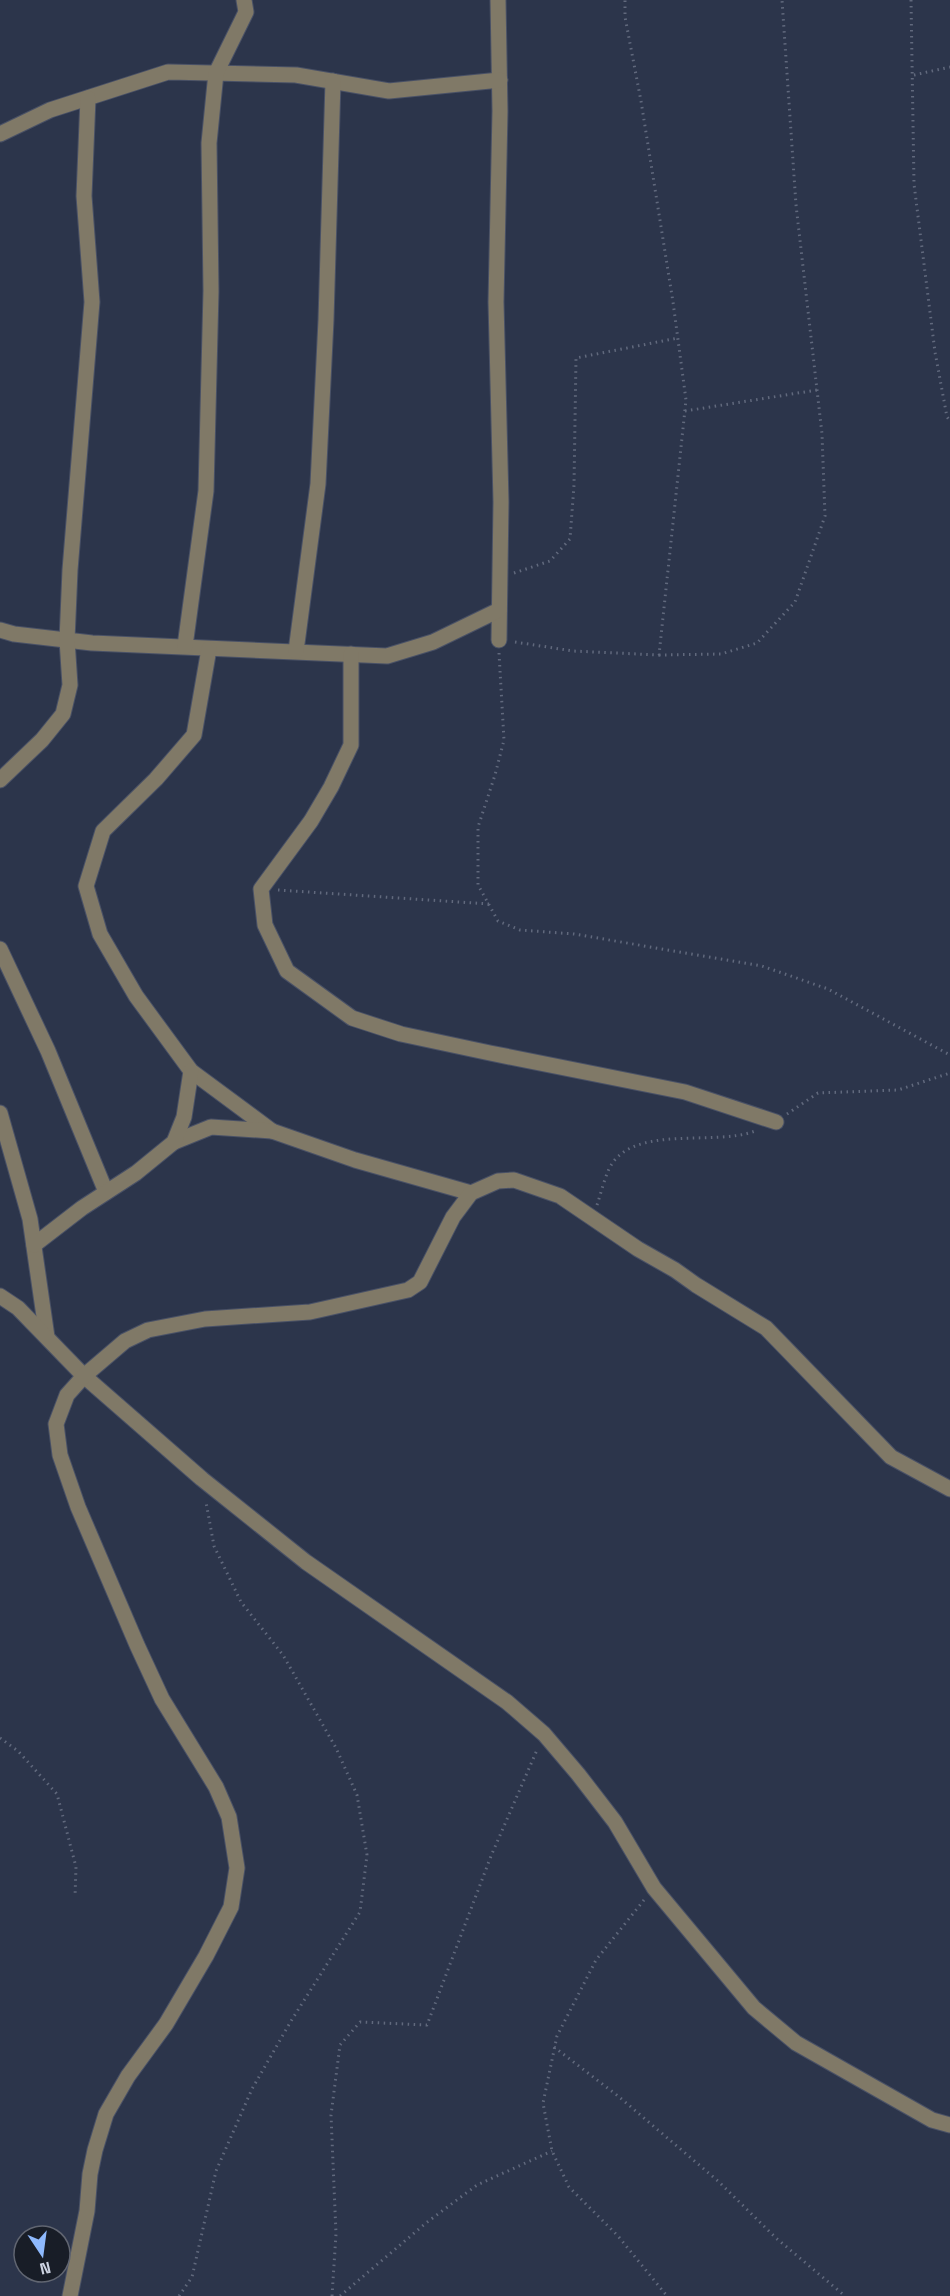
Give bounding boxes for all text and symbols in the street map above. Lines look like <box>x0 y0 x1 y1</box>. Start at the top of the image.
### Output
north arrow <box>12 2224 72 2284</box>
text: N <box>38 2257 53 2280</box>

